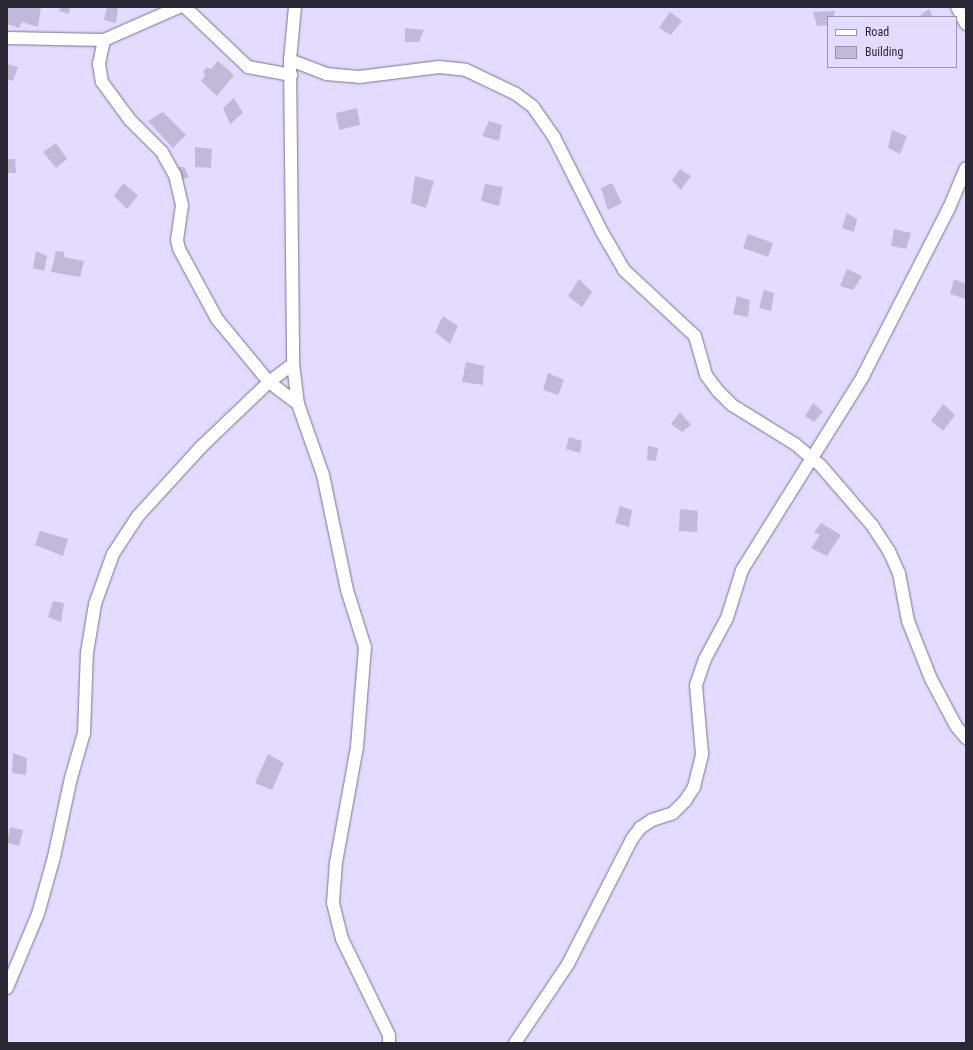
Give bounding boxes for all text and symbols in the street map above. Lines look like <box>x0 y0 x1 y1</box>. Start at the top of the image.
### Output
legend <box>827 16 957 68</box>
text: Road <box>865 25 889 39</box>
text: Building <box>865 45 903 59</box>

